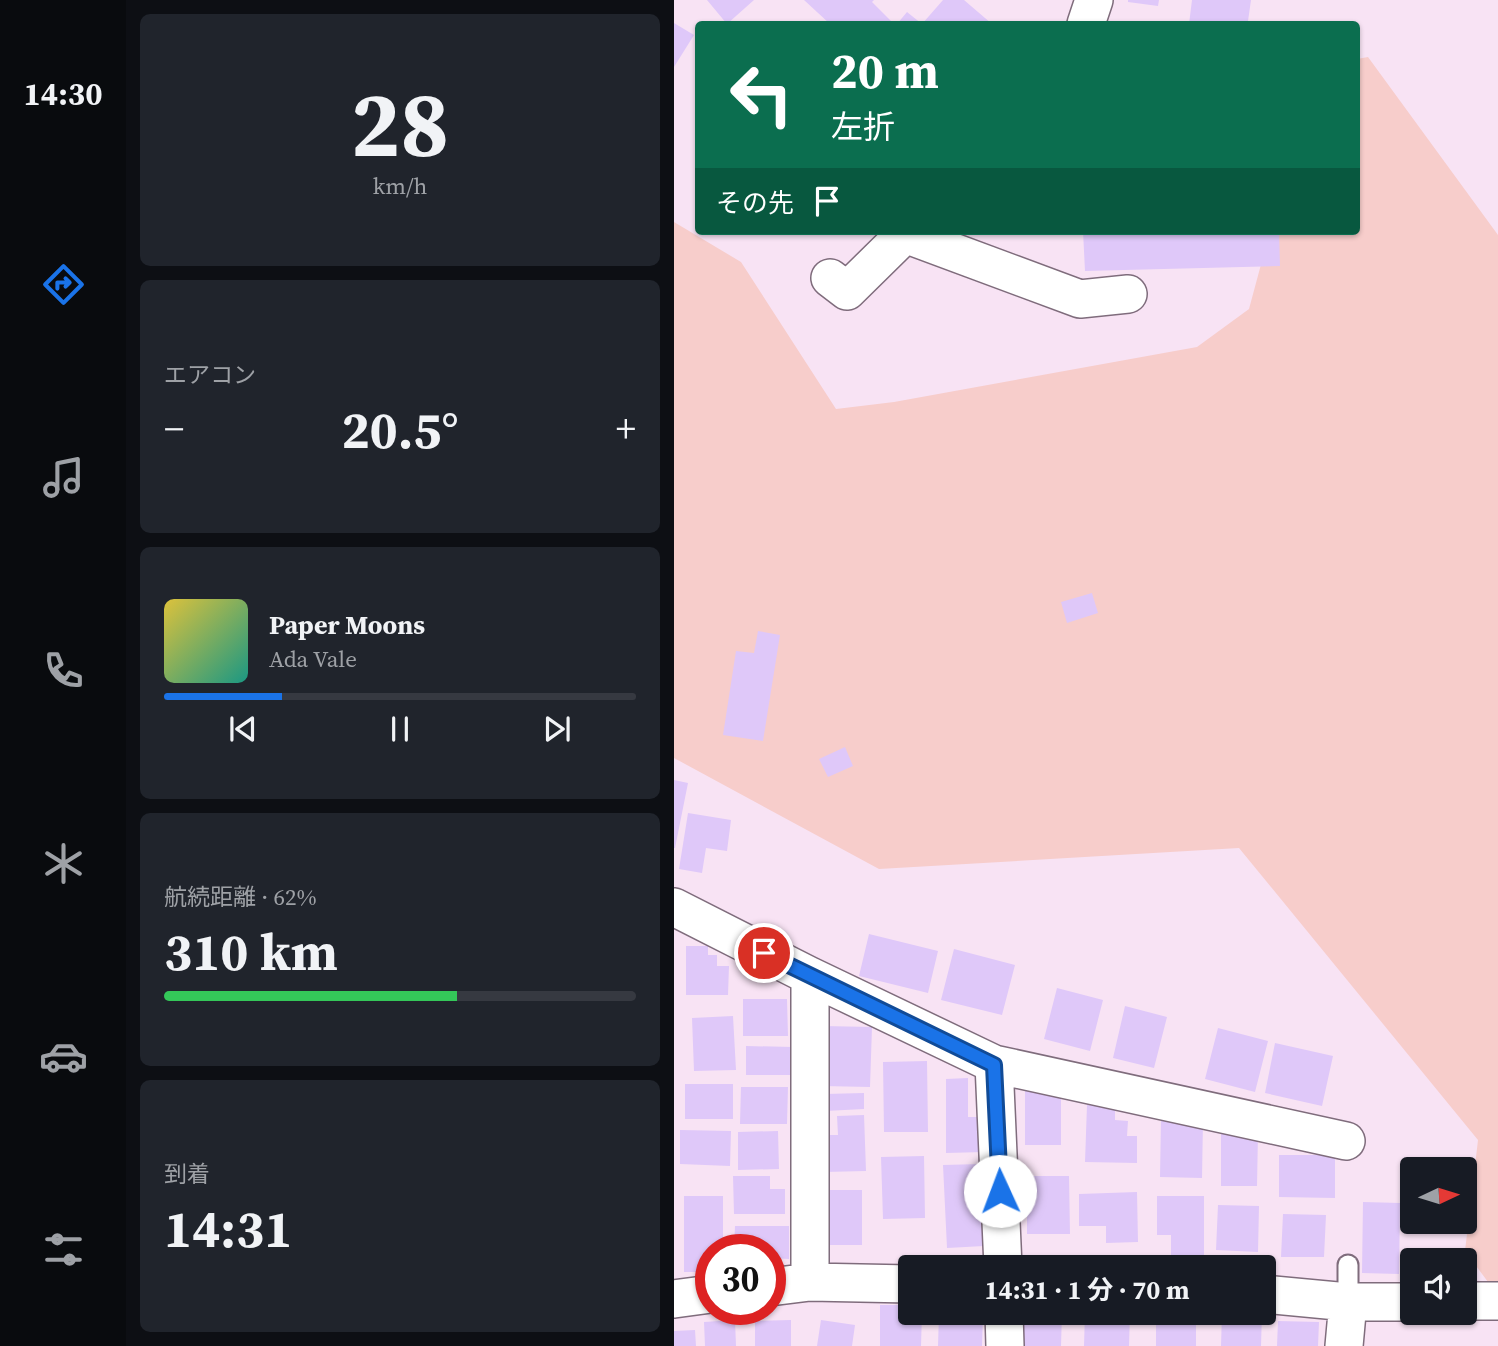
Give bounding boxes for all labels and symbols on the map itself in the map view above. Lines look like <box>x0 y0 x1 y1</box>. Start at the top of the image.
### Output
pin <box>734 923 794 983</box>
position arrow <box>963 1154 1037 1228</box>
north arrow <box>1400 1157 1477 1234</box>
speed limit sign: 30 <box>695 1234 786 1325</box>

